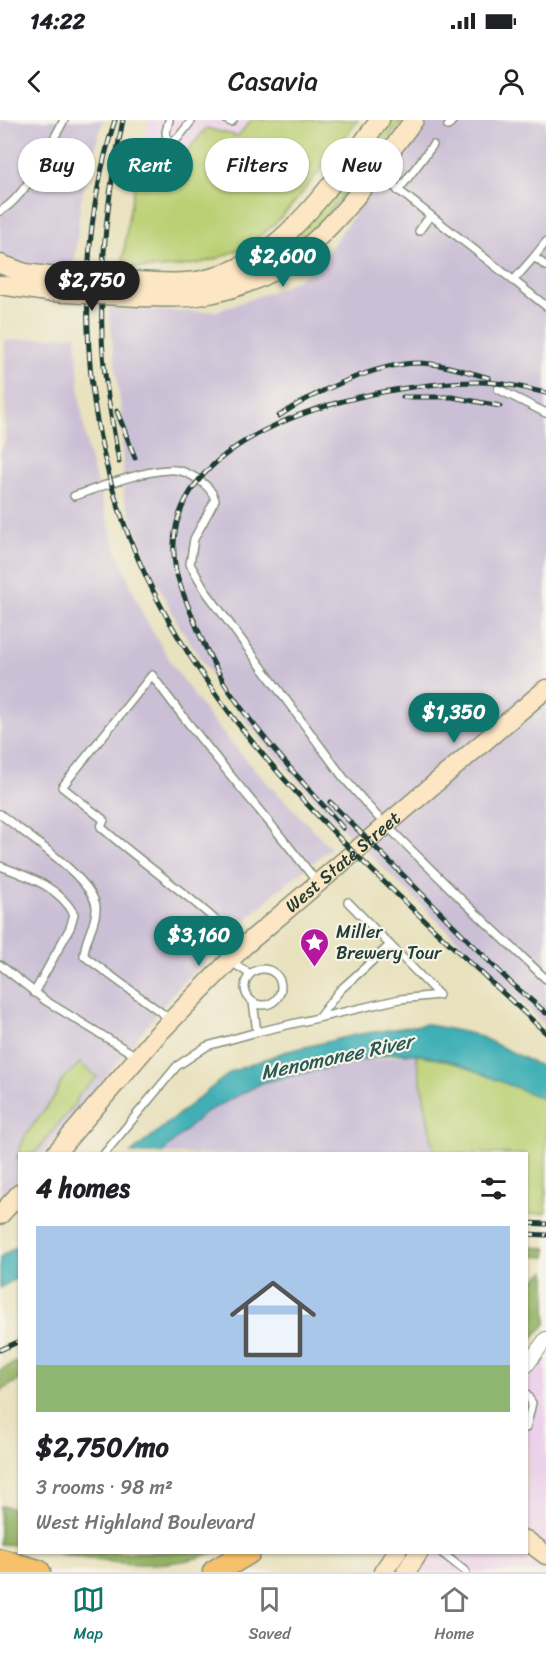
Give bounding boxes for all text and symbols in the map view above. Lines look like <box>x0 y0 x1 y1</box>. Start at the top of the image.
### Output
text: 14:22 <box>30 2 85 41</box>
text: Casavia <box>228 57 318 105</box>
icon: back <box>18 65 51 98</box>
icon: person <box>495 65 528 98</box>
chip: Buy <box>18 138 95 192</box>
chip: Rent <box>107 138 193 192</box>
chip: Filters <box>205 138 309 192</box>
chip: New <box>321 138 403 192</box>
pin: $2,600 <box>234 237 332 288</box>
text: $2,600 <box>249 239 317 274</box>
pin: $2,750 <box>43 261 141 312</box>
text: $2,750 <box>59 263 125 298</box>
pin: $1,350 <box>405 693 503 744</box>
text: $1,350 <box>422 695 486 730</box>
street label: West State Street <box>278 803 408 921</box>
pin: $3,160 <box>150 916 248 967</box>
place label: Miller Brewery Tour <box>336 916 443 969</box>
text: $3,160 <box>168 918 230 953</box>
place icon: Miller Brewery Tour <box>299 926 331 968</box>
water label: Menomonee River <box>258 1023 420 1090</box>
text: 4 homes <box>36 1165 130 1211</box>
icon: filters <box>477 1172 510 1205</box>
icon: home <box>219 1265 327 1373</box>
text: $2,750/mo <box>36 1424 169 1470</box>
text: 3 rooms · 98 m² <box>36 1470 173 1505</box>
text: West Highland Boulevard <box>36 1505 254 1540</box>
tab: Map <box>72 1583 105 1648</box>
tab: Saved <box>248 1583 291 1648</box>
tab: Home <box>434 1583 474 1648</box>

